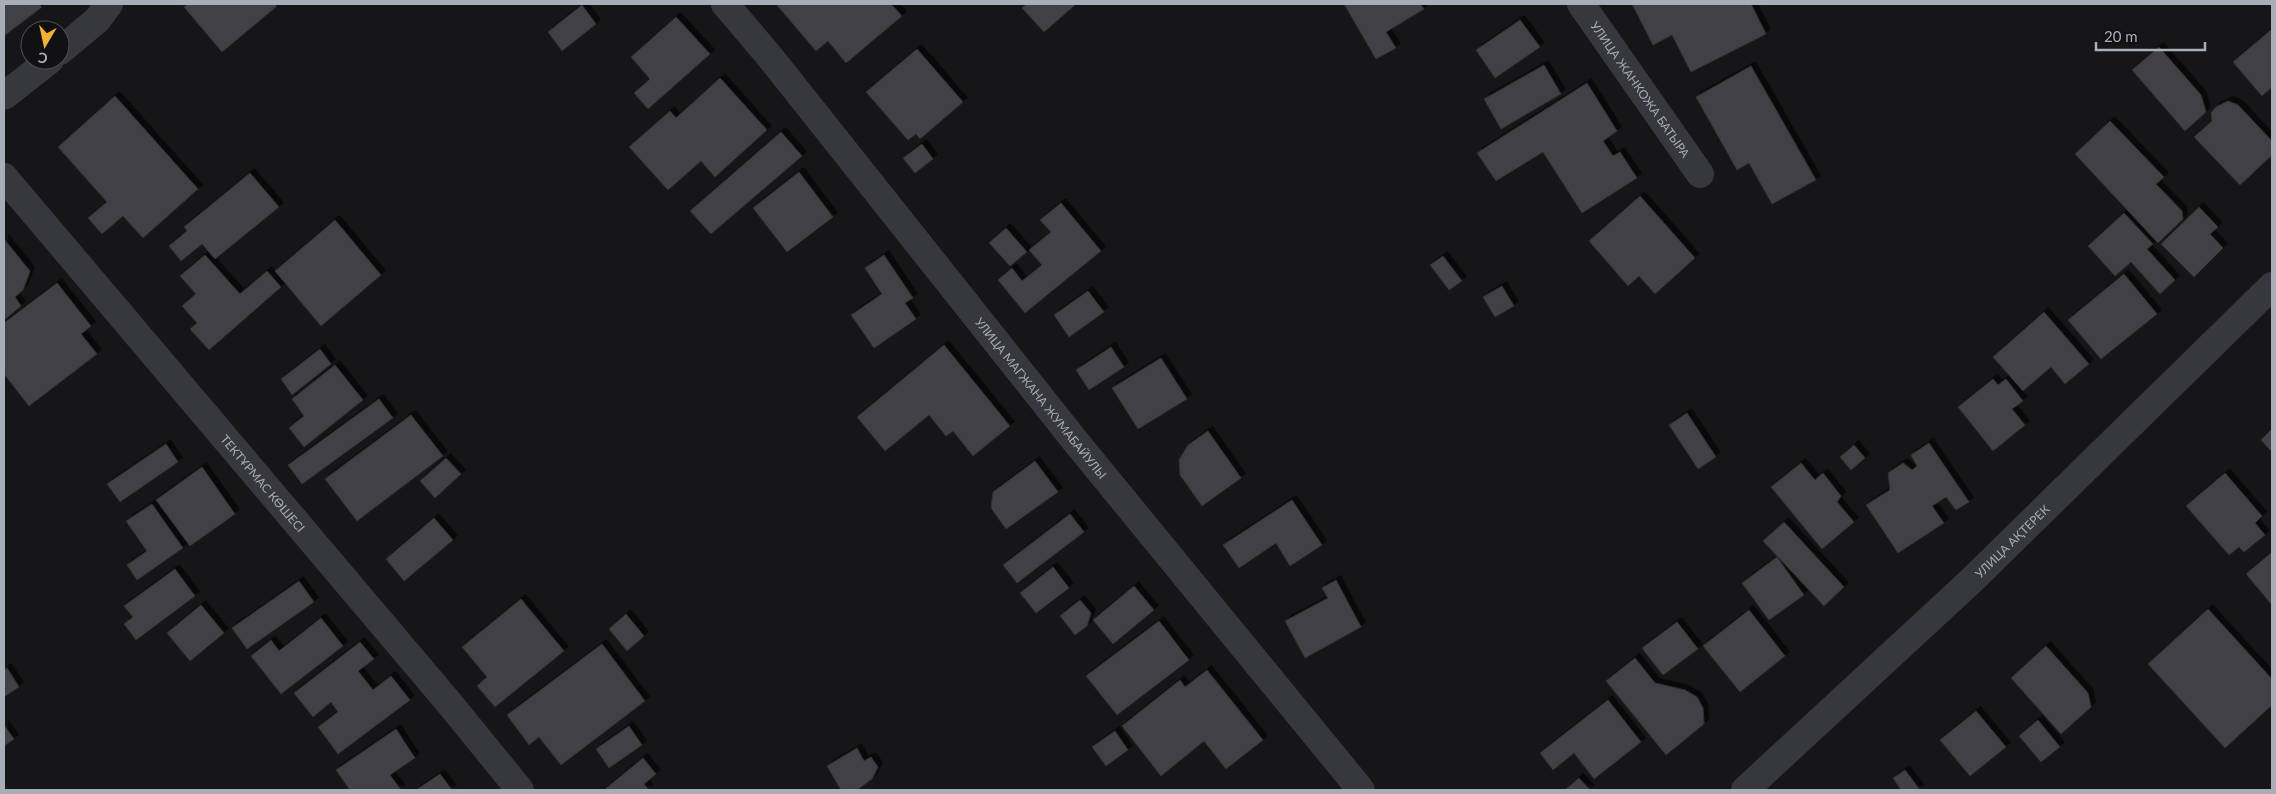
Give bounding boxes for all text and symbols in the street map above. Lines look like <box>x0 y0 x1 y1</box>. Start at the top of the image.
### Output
street label: УЛИЦА ЖАНКОЖА БАТЫРА <box>1588 18 1694 161</box>
north arrow <box>20 20 70 70</box>
scale bar <box>2096 20 2205 52</box>
text: 20 m <box>2104 27 2138 45</box>
text: С <box>36 49 49 67</box>
street label: УЛИЦА МАГЖАНА ЖУМАБАЙУЛЫ <box>972 314 1110 481</box>
street label: ТЕКТҰРМАС КӨШЕСІ <box>218 431 308 535</box>
street label: УЛИЦА АҚТЕРЕК <box>1972 501 2052 581</box>

